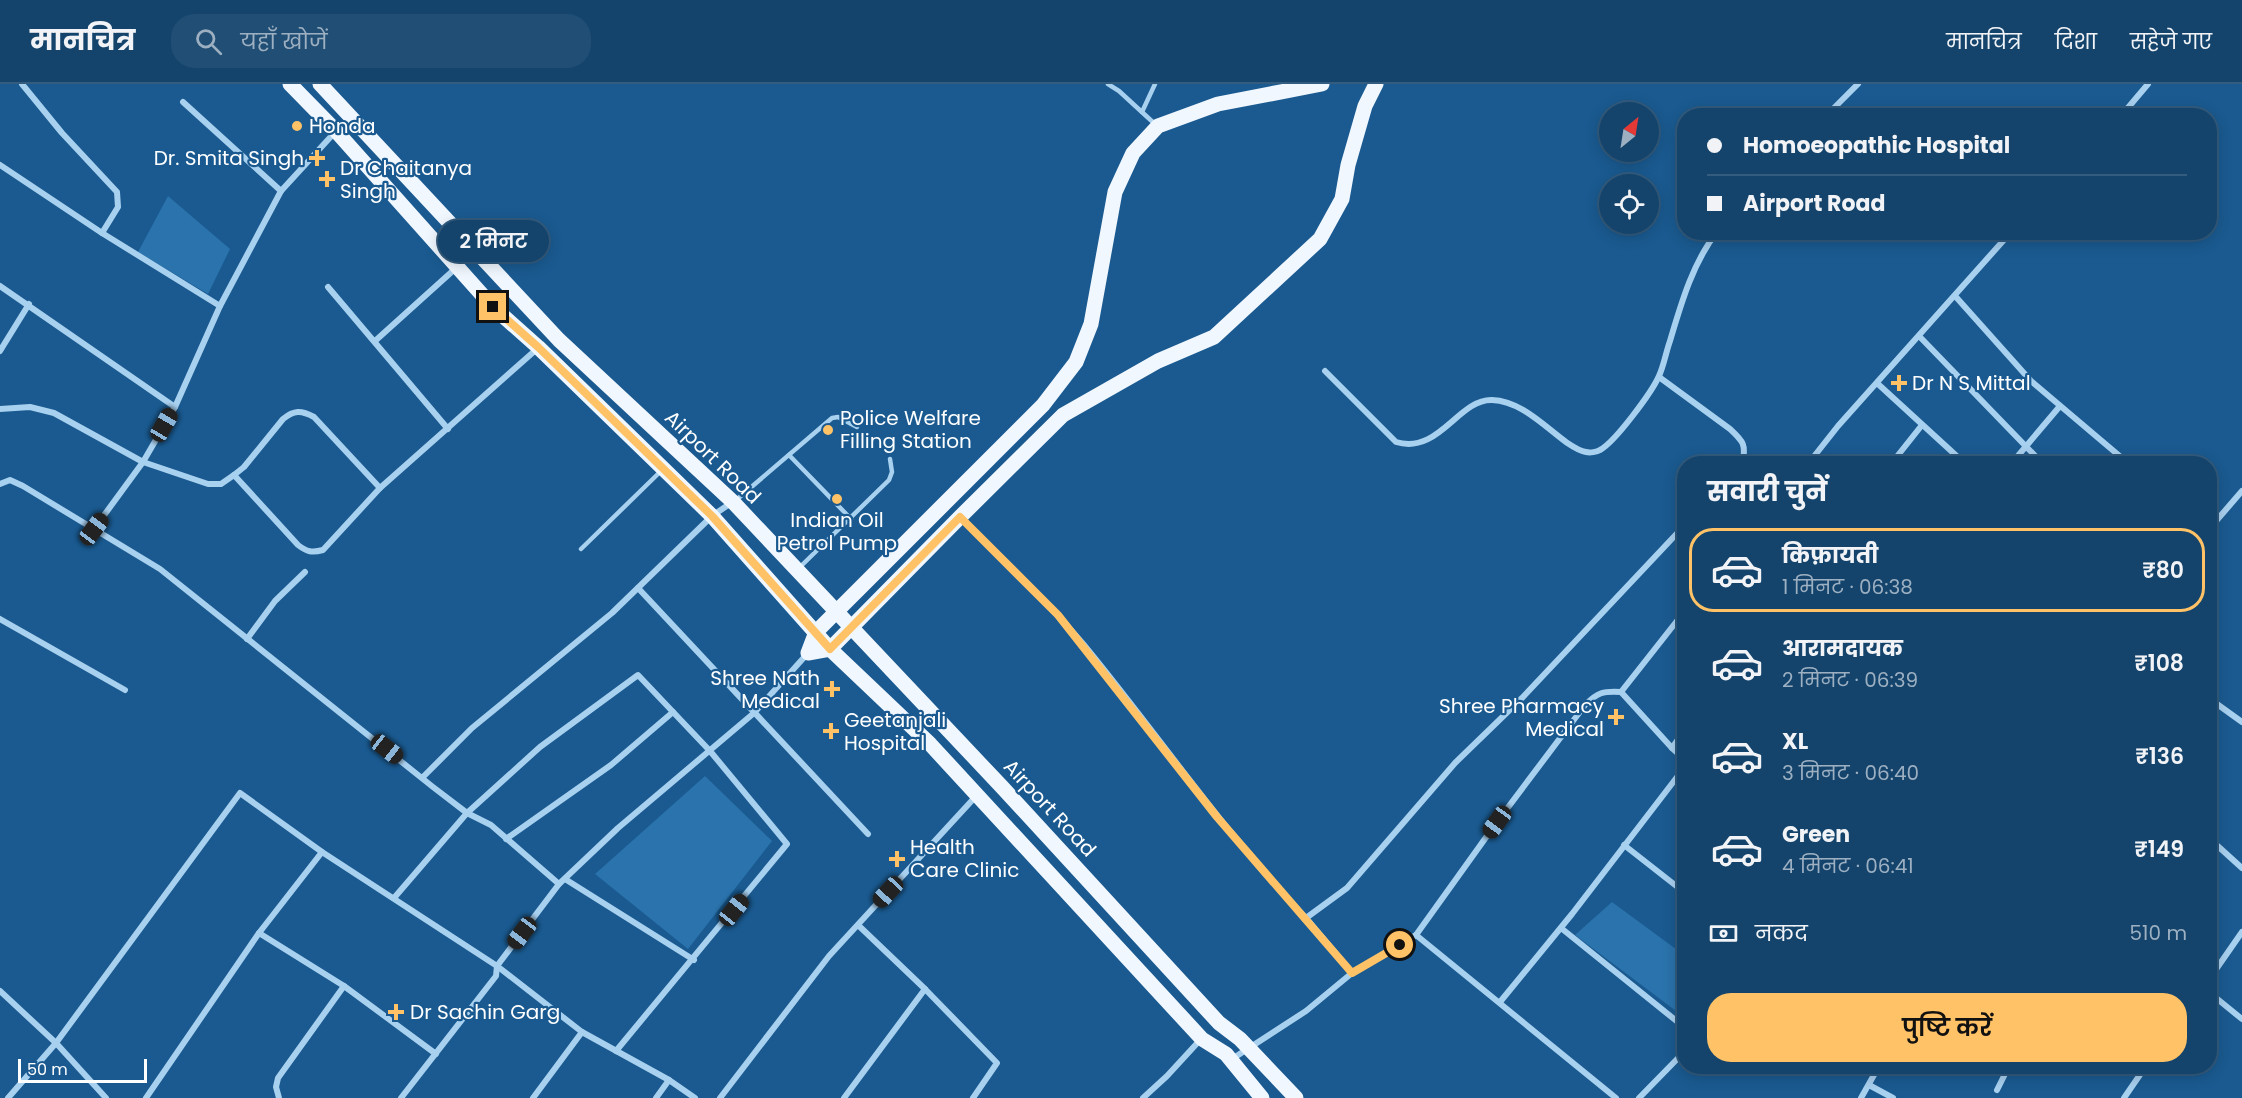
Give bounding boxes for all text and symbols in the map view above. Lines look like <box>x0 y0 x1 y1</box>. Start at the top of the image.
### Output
search box <box>171 14 591 68</box>
text: मानचित्र <box>30 21 135 60</box>
icon: search <box>192 25 225 58</box>
text: यहाँ खोजें <box>240 26 327 57</box>
text: मानचित्र <box>1946 27 2022 56</box>
text: दिशा <box>2055 27 2097 56</box>
text: सहेजे गए <box>2130 27 2212 56</box>
north arrow <box>1599 102 1659 162</box>
map controls <box>1599 102 1659 234</box>
place label: Honda <box>309 112 375 140</box>
marker: Honda <box>290 119 304 133</box>
text: Homoeopathic Hospital <box>1743 130 2010 161</box>
place label: Dr. Smita Singh <box>154 144 304 172</box>
marker: Dr. Smita Singh <box>308 149 326 167</box>
place label: Dr Chaitanya Singh <box>340 154 472 205</box>
marker: Dr Chaitanya Singh <box>318 170 336 188</box>
button: locate <box>1599 174 1659 234</box>
text: Airport Road <box>1743 188 1885 219</box>
callout: 2 मिनट <box>438 220 548 262</box>
text: 2 मिनट <box>459 227 528 255</box>
route end <box>479 293 506 320</box>
place label: Dr N S Mittal <box>1912 369 2031 397</box>
marker: Dr N S Mittal <box>1890 374 1908 392</box>
street label: Airport Road <box>659 404 767 510</box>
place label: Police Welfare Filling Station <box>840 404 981 455</box>
car <box>147 405 181 445</box>
marker: Police Welfare Filling Station <box>821 423 835 437</box>
text: सवारी चुनें <box>1707 473 1827 510</box>
marker: Indian Oil Petrol Pump <box>830 492 844 506</box>
place label: Indian Oil Petrol Pump <box>777 506 897 557</box>
car <box>76 509 112 549</box>
text: किफ़ायती <box>1782 540 1878 571</box>
icon: car <box>1710 543 1764 597</box>
text: ₹80 <box>2142 555 2184 586</box>
text: 1 मिनट · 06:38 <box>1782 573 1913 601</box>
text: आरामदायक <box>1782 633 1903 664</box>
icon: car <box>1710 636 1764 690</box>
text: ₹108 <box>2134 648 2184 679</box>
place label: Shree Nath Medical <box>710 664 820 715</box>
text: 2 मिनट · 06:39 <box>1782 666 1918 694</box>
marker: Shree Nath Medical <box>825 682 839 696</box>
place label: Shree Pharmacy Medical <box>1439 692 1604 743</box>
place label: Geetanjali Hospital <box>844 706 946 757</box>
marker: Shree Pharmacy Medical <box>1609 710 1623 724</box>
marker: Geetanjali Hospital <box>822 722 840 740</box>
text: XL <box>1782 726 1808 757</box>
icon: car <box>1710 729 1764 783</box>
car <box>367 731 407 767</box>
text: ₹136 <box>2135 741 2184 772</box>
street label: Airport Road <box>997 753 1103 863</box>
text: 3 मिनट · 06:40 <box>1782 759 1919 787</box>
car <box>1479 802 1515 842</box>
text: Green <box>1782 819 1850 850</box>
icon: car <box>1710 822 1764 876</box>
place label: Health Care Clinic <box>910 833 1019 884</box>
text: ₹149 <box>2134 834 2184 865</box>
marker: Health Care Clinic <box>888 850 906 868</box>
text: 4 मिनट · 06:41 <box>1782 852 1914 880</box>
car <box>869 873 907 911</box>
car <box>716 890 752 930</box>
car <box>504 913 540 953</box>
icon: cash <box>1707 917 1740 950</box>
text: नकद <box>1755 918 1808 949</box>
text: 510 m <box>2130 919 2187 947</box>
route start <box>1386 931 1413 958</box>
button: पुष्टि करें <box>1707 993 2187 1062</box>
place label: Dr Sachin Garg <box>410 998 560 1026</box>
marker: Dr Sachin Garg <box>387 1003 405 1021</box>
scale bar <box>18 1056 147 1084</box>
text: 50 m <box>27 1058 68 1081</box>

